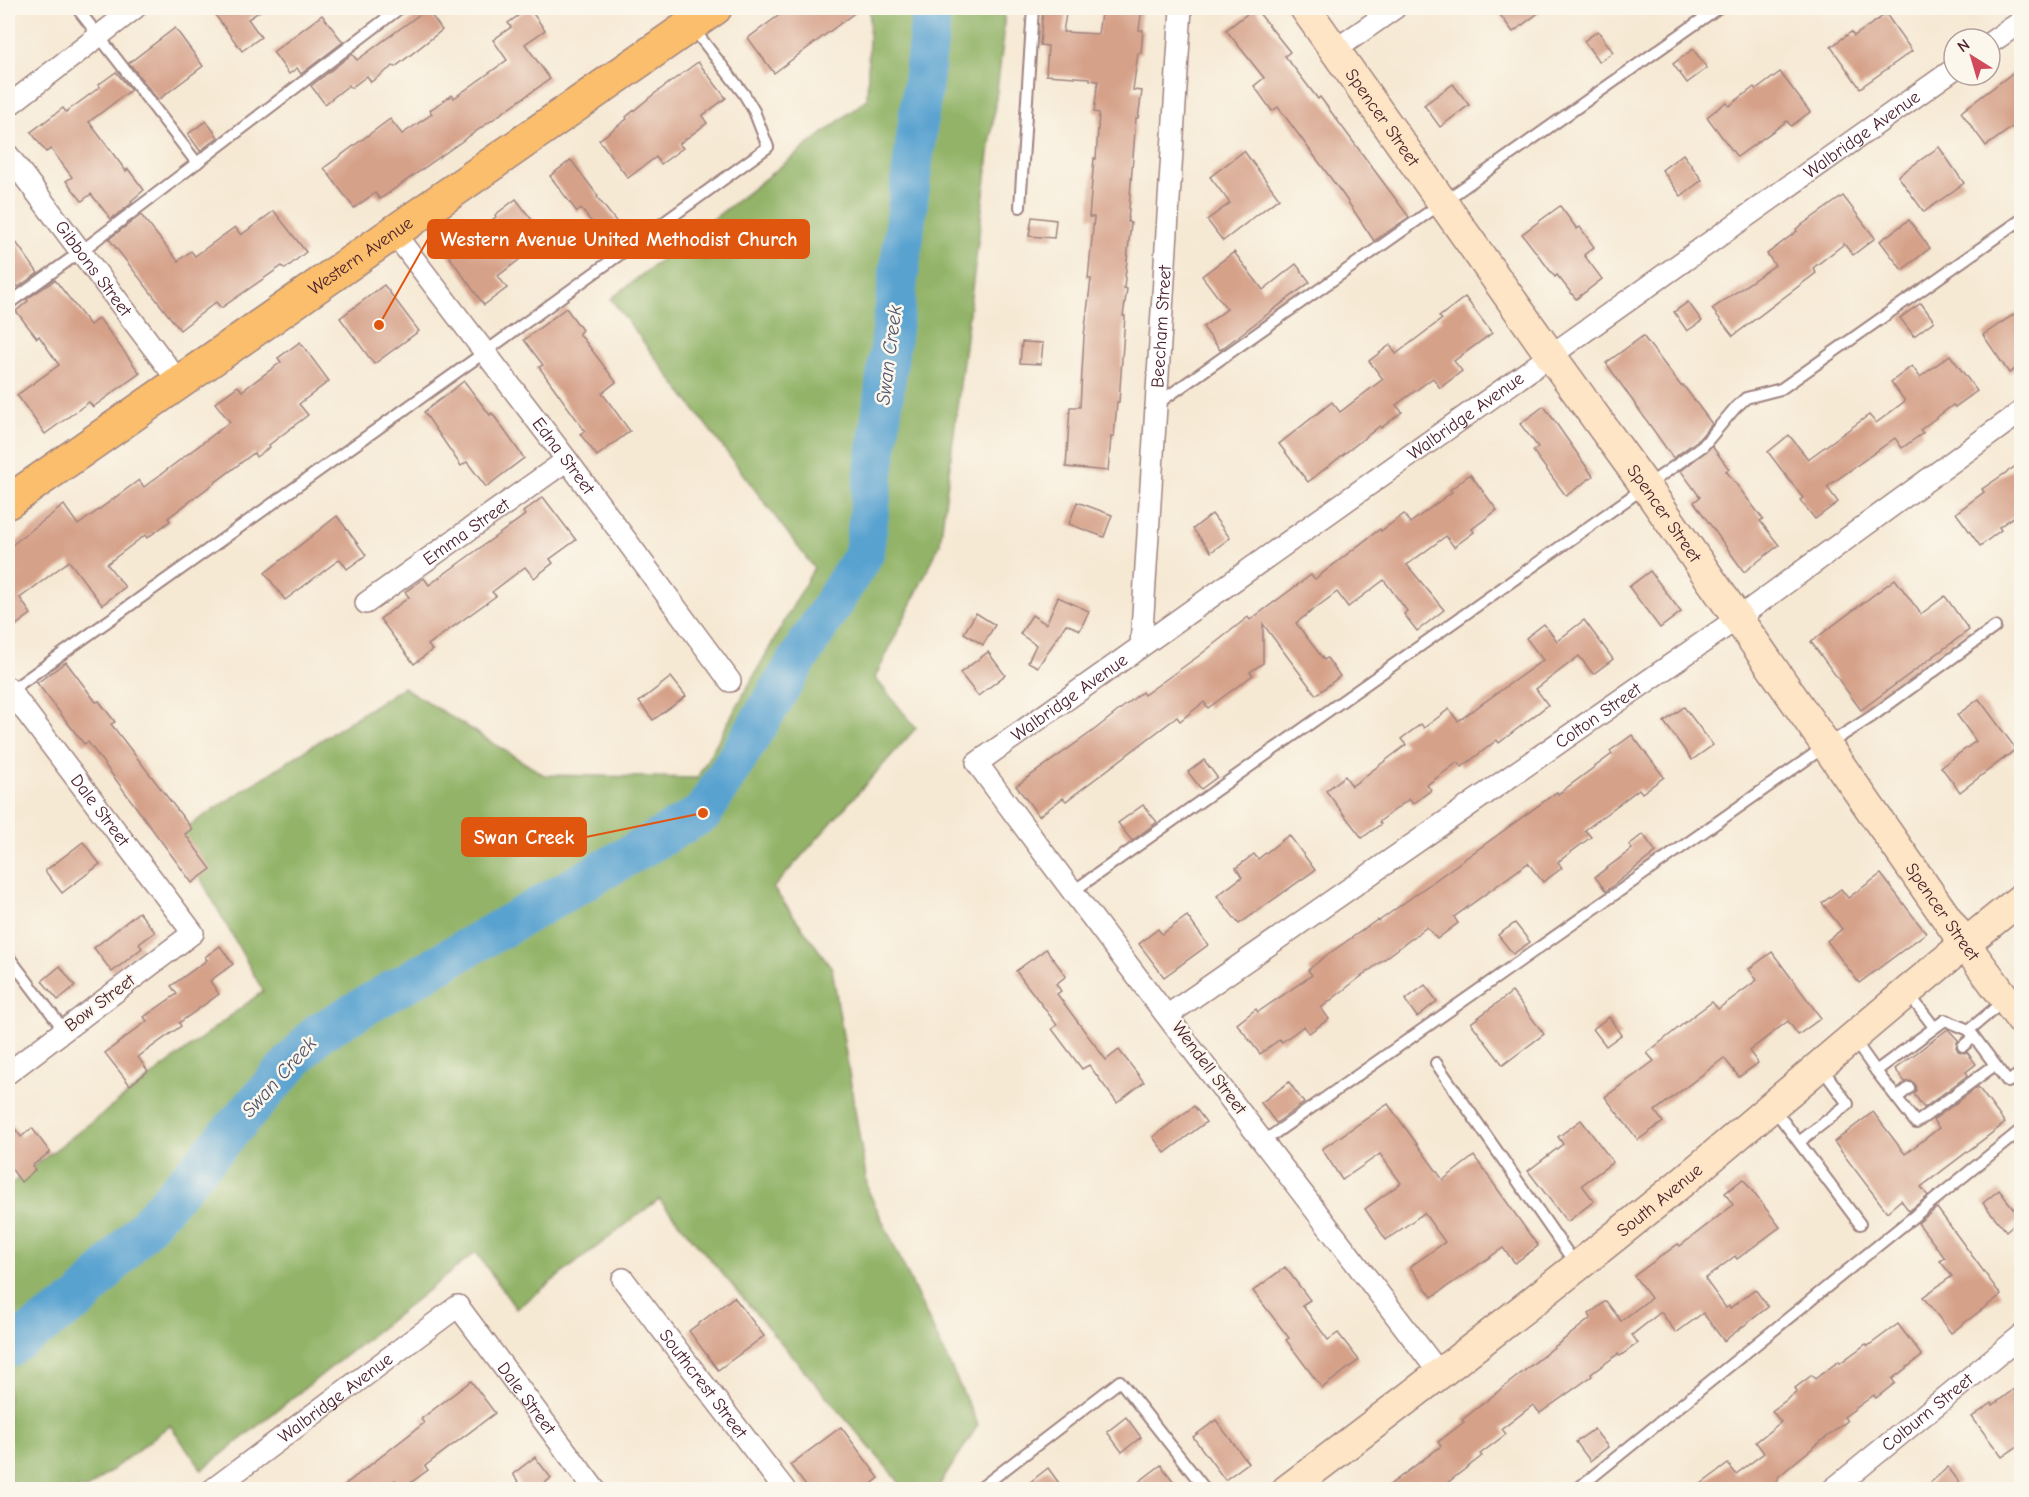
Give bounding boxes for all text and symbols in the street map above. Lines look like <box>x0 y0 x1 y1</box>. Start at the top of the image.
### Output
north arrow <box>1942 27 2002 87</box>
text: N <box>1954 35 1973 56</box>
street label: Spencer Street <box>1341 65 1424 171</box>
street label: Walbridge Avenue <box>1800 86 1924 183</box>
street label: Western Avenue <box>304 212 417 299</box>
street label: Gibbons Street <box>51 216 137 321</box>
callout: Western Avenue United Methodist Church <box>428 220 809 258</box>
text: Western Avenue United Methodist Church <box>440 228 798 251</box>
street label: Beecham Street <box>1147 264 1175 389</box>
water label: Swan Creek <box>871 304 907 406</box>
street label: Walbridge Avenue <box>1403 368 1528 464</box>
street label: Edna Street <box>528 413 600 499</box>
street label: Spencer Street <box>1623 460 1706 567</box>
street label: Emma Street <box>419 493 514 570</box>
street label: Walbridge Avenue <box>1007 649 1132 746</box>
street label: Colton Street <box>1551 678 1646 753</box>
street label: Dale Street <box>66 770 135 851</box>
callout: Swan Creek <box>462 818 586 856</box>
text: Swan Creek <box>474 826 574 849</box>
street label: Spencer Street <box>1901 859 1984 965</box>
street label: Bow Street <box>61 969 140 1036</box>
street label: Wendell Street <box>1167 1017 1251 1119</box>
water label: Swan Creek <box>237 1032 321 1122</box>
street label: South Avenue <box>1613 1159 1707 1241</box>
street label: Southcrest Street <box>655 1325 752 1443</box>
street label: Walbridge Avenue <box>274 1348 397 1447</box>
street label: Dale Street <box>493 1358 561 1439</box>
street label: Colburn Street <box>1877 1368 1978 1456</box>

